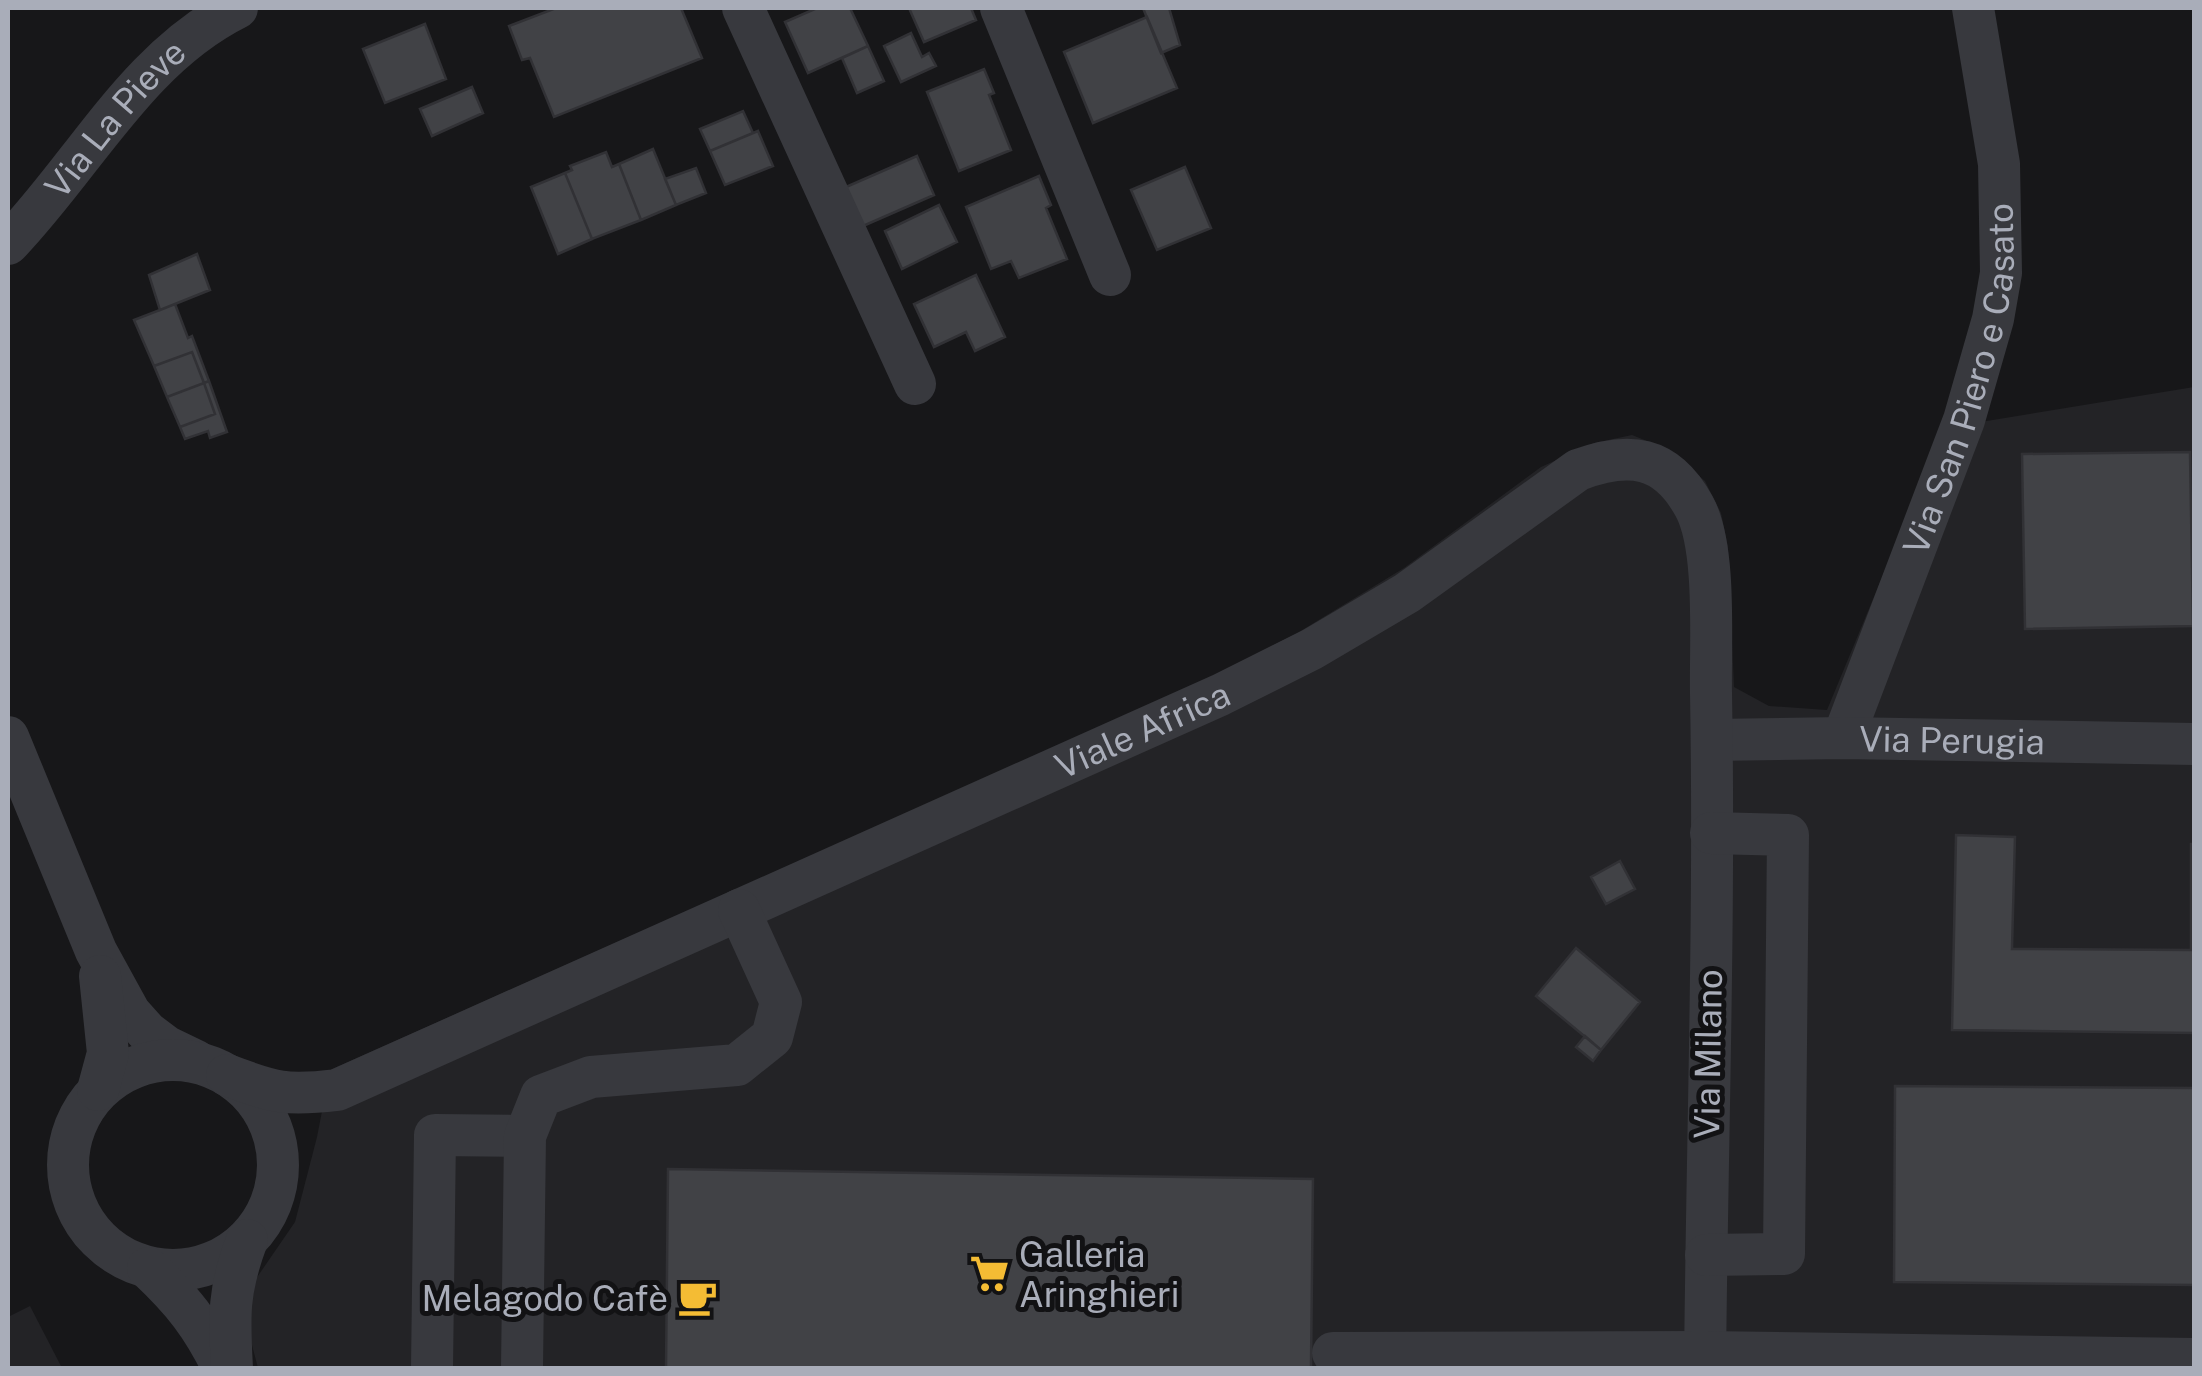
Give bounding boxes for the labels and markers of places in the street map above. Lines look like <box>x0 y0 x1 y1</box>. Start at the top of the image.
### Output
place label: Galleria Aringhieri <box>1019 1234 1179 1315</box>
supermarket icon: Galleria Aringhieri <box>968 1253 1010 1295</box>
cafe icon: Melagodo Cafè <box>677 1277 719 1319</box>
place label: Melagodo Cafè <box>422 1278 668 1319</box>

